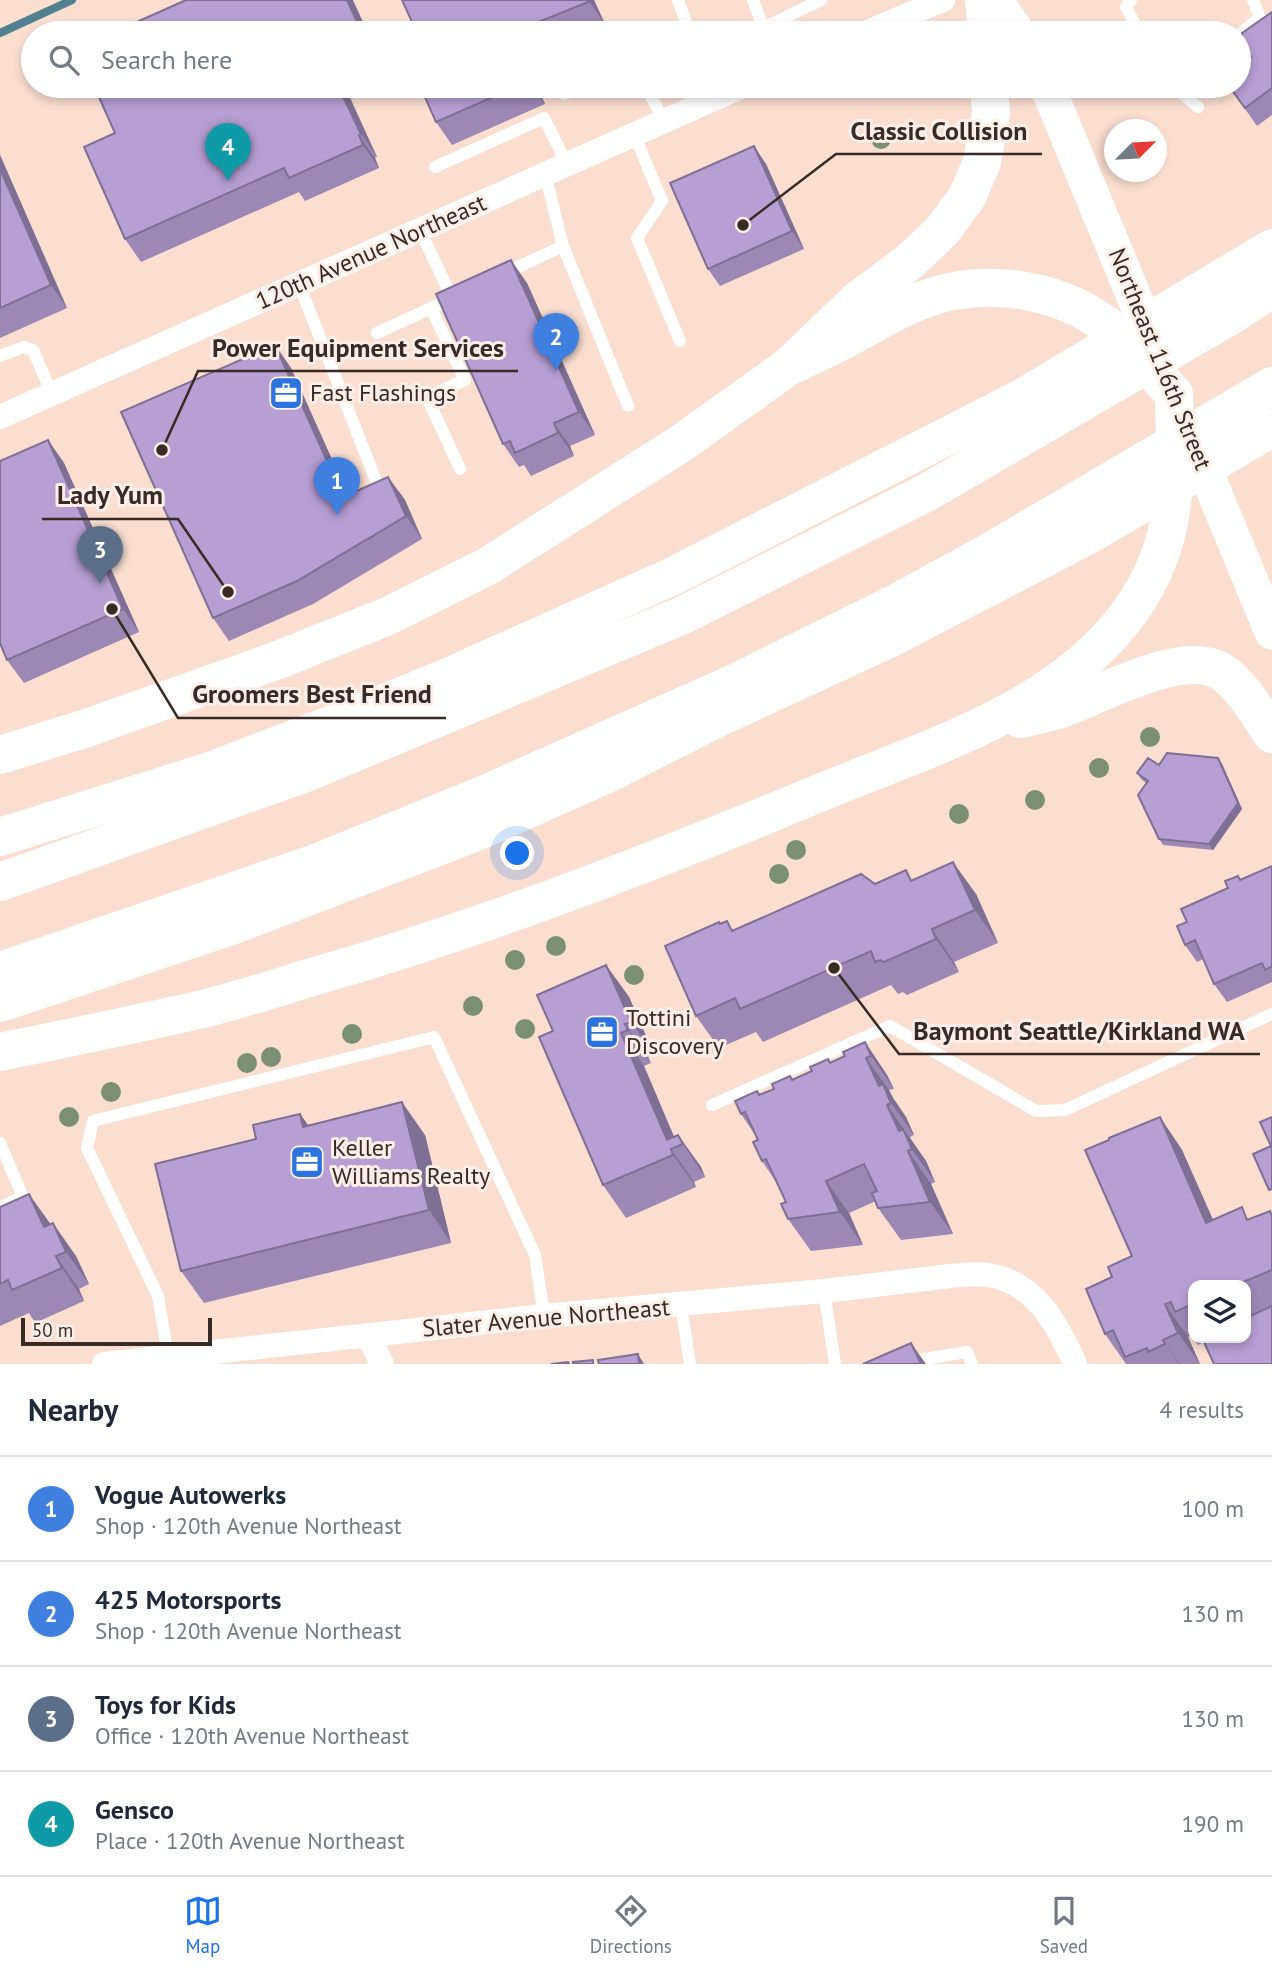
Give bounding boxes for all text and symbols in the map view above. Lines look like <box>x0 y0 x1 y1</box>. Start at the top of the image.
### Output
search box <box>21 21 1251 98</box>
icon: search <box>45 41 83 79</box>
text: Search here <box>101 43 232 76</box>
callout: Classic Collision <box>836 107 1042 154</box>
text: Classic Collision <box>851 114 1027 147</box>
north arrow <box>1104 119 1167 182</box>
pin: 4 <box>205 123 251 181</box>
street label: 120th Avenue Northeast <box>251 187 491 316</box>
street label: Northeast 116th Street <box>1102 244 1219 474</box>
pin: 2 <box>533 313 579 371</box>
callout: Power Equipment Services <box>198 324 518 371</box>
text: Power Equipment Services <box>212 331 504 364</box>
office icon: Fast Flashings <box>267 374 305 412</box>
place label: Fast Flashings <box>310 377 456 408</box>
pin: 1 <box>314 457 360 515</box>
callout: Lady Yum <box>42 472 178 519</box>
text: Lady Yum <box>57 478 163 511</box>
pin: 3 <box>77 526 123 584</box>
callout: Groomers Best Friend <box>178 671 446 718</box>
text: Groomers Best Friend <box>192 677 432 710</box>
your location <box>500 836 534 870</box>
place label: Tottini Discovery <box>626 1002 724 1061</box>
callout: Baymont Seattle/Kirkland WA <box>899 1007 1260 1054</box>
office icon: Tottini Discovery <box>583 1013 621 1051</box>
text: Baymont Seattle/Kirkland WA <box>913 1014 1245 1047</box>
place label: Keller Williams Realty <box>332 1132 490 1191</box>
office icon: Keller Williams Realty <box>288 1143 326 1181</box>
map controls <box>1188 1280 1251 1343</box>
button: layers <box>1188 1280 1251 1343</box>
street label: Slater Avenue Northeast <box>421 1291 671 1344</box>
scale bar <box>21 1315 212 1347</box>
text: 50 m <box>32 1318 73 1342</box>
text: Nearby <box>28 1390 118 1429</box>
text: 4 results <box>1160 1395 1244 1424</box>
text: Vogue Autowerks <box>95 1478 286 1511</box>
text: 1 <box>44 1494 58 1523</box>
text: 100 m <box>1182 1494 1244 1523</box>
text: Shop · 120th Avenue Northeast <box>95 1511 402 1540</box>
text: 425 Motorsports <box>95 1583 282 1616</box>
text: 2 <box>44 1599 58 1628</box>
text: 130 m <box>1182 1599 1244 1628</box>
text: Shop · 120th Avenue Northeast <box>95 1616 402 1645</box>
text: Toys for Kids <box>95 1688 236 1721</box>
text: 3 <box>44 1704 58 1733</box>
text: 130 m <box>1182 1704 1244 1733</box>
text: Office · 120th Avenue Northeast <box>95 1721 409 1750</box>
text: Gensco <box>95 1793 174 1826</box>
text: 4 <box>44 1809 58 1838</box>
text: 190 m <box>1182 1809 1244 1838</box>
text: Place · 120th Avenue Northeast <box>95 1826 405 1855</box>
tab: Map <box>184 1892 222 1958</box>
tab: Directions <box>590 1892 672 1958</box>
tab: Saved <box>1040 1892 1088 1958</box>

